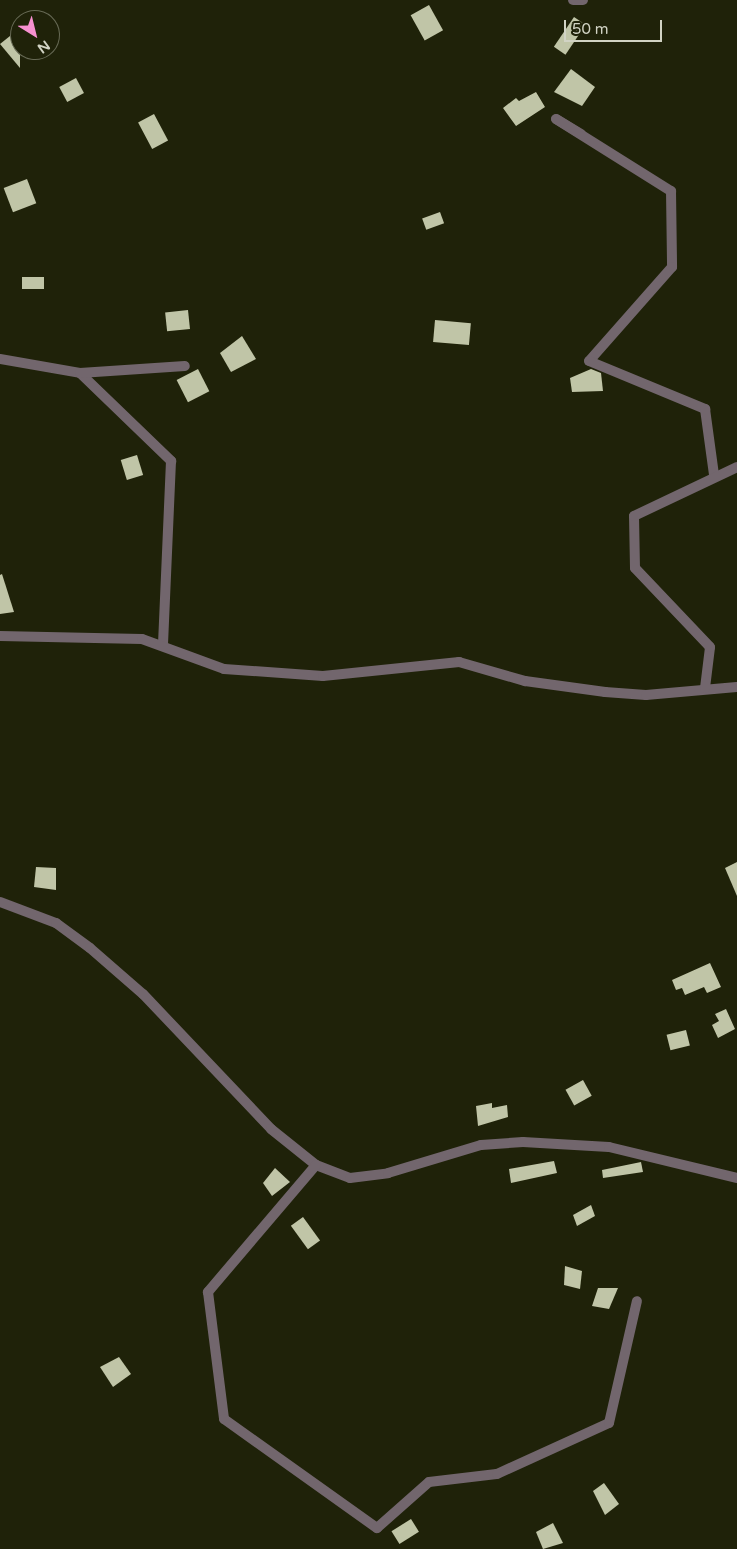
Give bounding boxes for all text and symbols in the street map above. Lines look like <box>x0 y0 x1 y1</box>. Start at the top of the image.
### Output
north arrow <box>10 10 60 60</box>
scale bar <box>567 10 664 42</box>
text: 50 m <box>572 20 609 38</box>
text: N <box>34 37 53 57</box>

